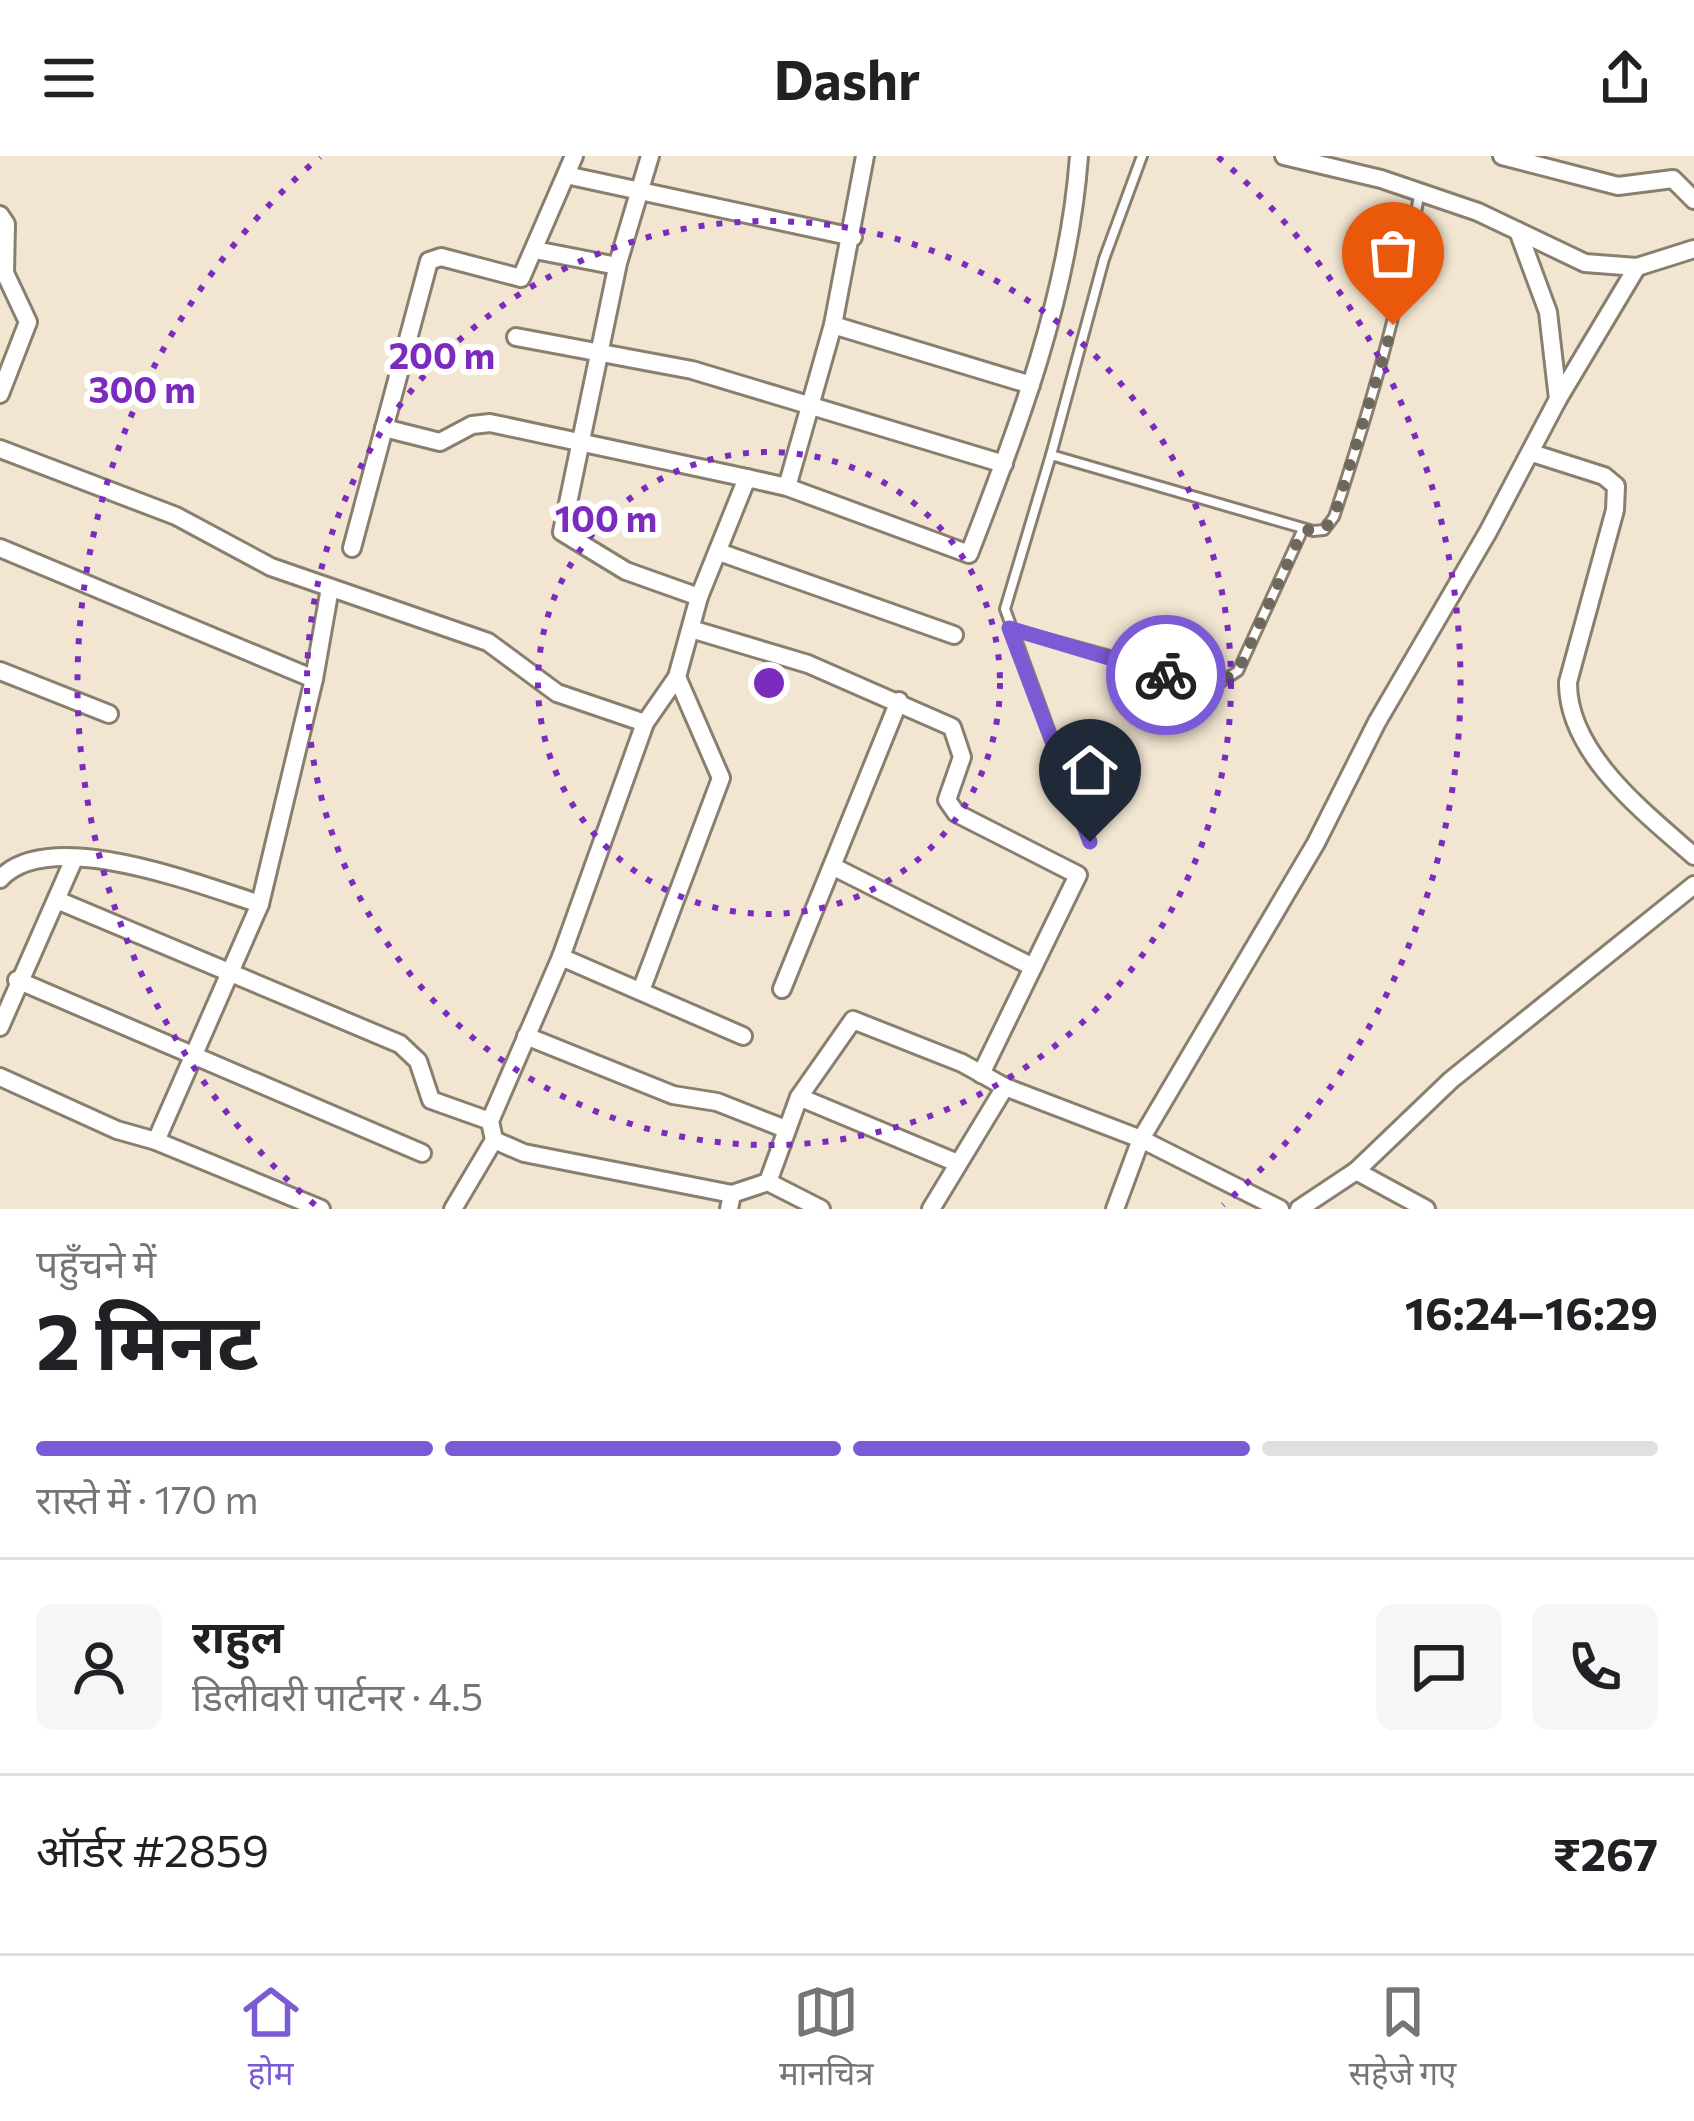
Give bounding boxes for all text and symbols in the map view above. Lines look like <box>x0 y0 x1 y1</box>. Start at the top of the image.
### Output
icon: menu <box>36 45 102 111</box>
text: Dashr <box>774 45 920 111</box>
icon: share <box>1592 45 1658 111</box>
pin <box>1342 202 1444 325</box>
icon: bag <box>1360 220 1426 286</box>
text: 200 m <box>389 332 495 376</box>
text: 300 m <box>88 366 196 410</box>
text: 100 m <box>555 495 657 539</box>
courier <box>1106 615 1226 735</box>
icon: bike <box>1133 642 1199 708</box>
centre of rings <box>748 662 790 704</box>
pin <box>1039 719 1141 842</box>
icon: home <box>1057 737 1123 803</box>
text: पहुँचने में <box>36 1238 156 1286</box>
text: 16:24–16:29 <box>1405 1284 1658 1339</box>
text: 2 मिनट <box>36 1291 259 1386</box>
text: रास्ते में · 170 m <box>36 1474 259 1522</box>
button: person <box>36 1604 162 1730</box>
button: chat <box>1376 1604 1502 1730</box>
button: phone <box>1532 1604 1658 1730</box>
text: राहुल <box>192 1607 284 1662</box>
text: डिलीवरी पार्टनर · 4.5 <box>192 1671 483 1719</box>
text: ऑर्डर #2859 <box>36 1821 269 1876</box>
text: ₹267 <box>1553 1825 1658 1880</box>
tab: होम <box>238 1979 304 2098</box>
tab: मानचित्र <box>779 1979 873 2098</box>
tab: सहेजे गए <box>1349 1979 1456 2098</box>

